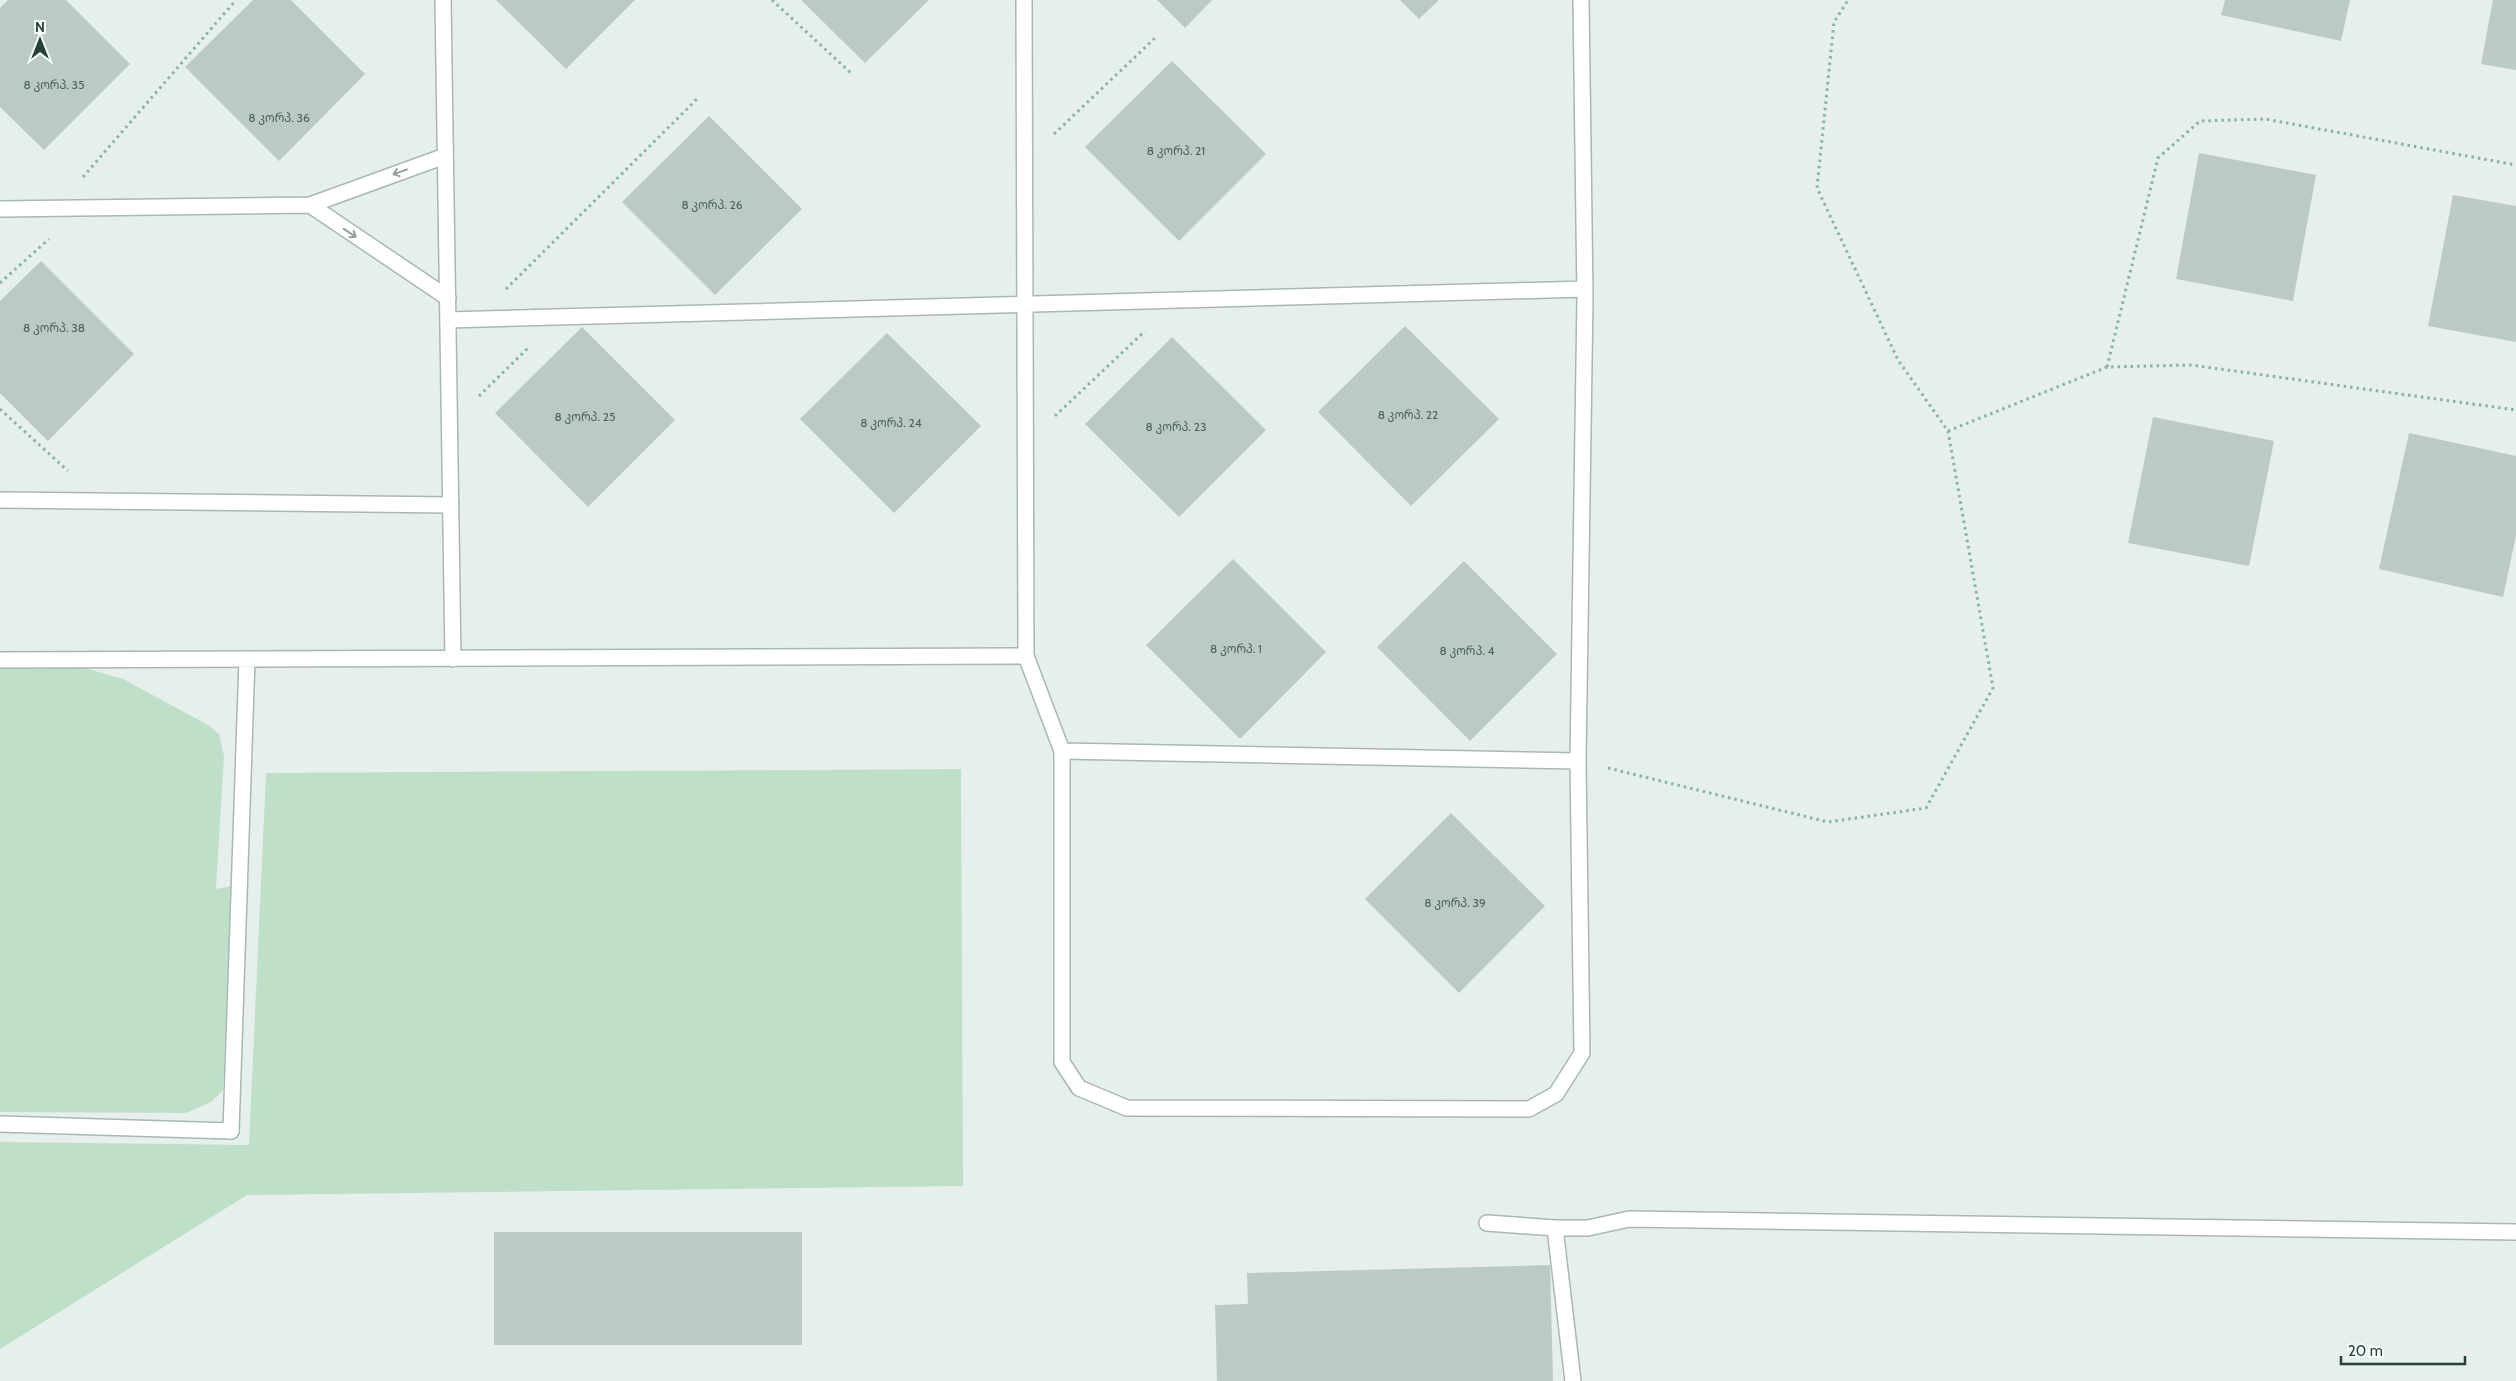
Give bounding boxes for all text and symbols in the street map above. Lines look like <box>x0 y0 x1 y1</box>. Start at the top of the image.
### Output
north arrow <box>15 15 65 65</box>
text: N <box>35 18 45 36</box>
house number: 8 კორპ. 35 <box>23 77 85 92</box>
house number: 8 კორპ. 36 <box>248 110 310 125</box>
house number: 8 კორპ. 21 <box>1147 143 1205 158</box>
one-way arrow <box>392 168 408 177</box>
house number: 8 კორპ. 26 <box>681 197 743 212</box>
one-way arrow <box>343 227 357 238</box>
house number: 8 კორპ. 38 <box>23 320 85 335</box>
house number: 8 კორპ. 22 <box>1378 407 1438 422</box>
house number: 8 კორპ. 25 <box>555 409 615 424</box>
house number: 8 კორპ. 24 <box>860 415 922 430</box>
house number: 8 კორპ. 23 <box>1146 419 1206 434</box>
house number: 8 კორპ. 1 <box>1210 641 1262 656</box>
house number: 8 კორპ. 4 <box>1439 643 1495 658</box>
house number: 8 კორპ. 39 <box>1424 895 1486 910</box>
scale bar <box>2341 1334 2465 1366</box>
text: 20 m <box>2348 1342 2383 1360</box>

